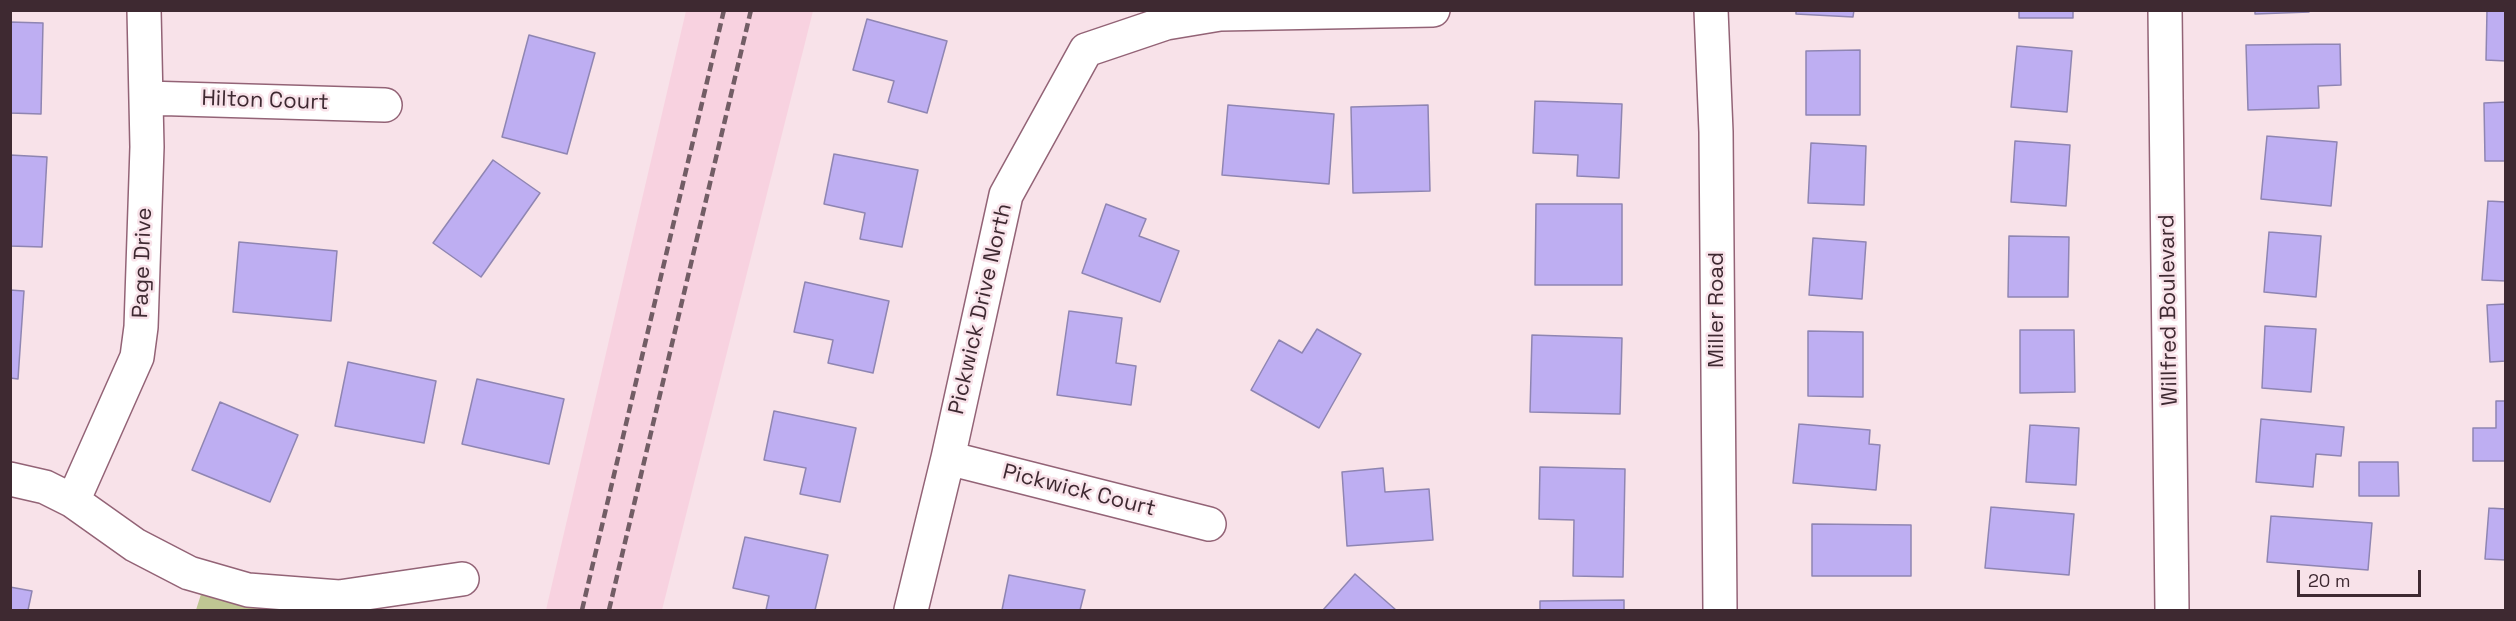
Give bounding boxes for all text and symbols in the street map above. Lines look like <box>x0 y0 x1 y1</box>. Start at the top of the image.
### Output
street label: Hilton Court <box>201 86 329 116</box>
street label: Pickwick Drive North <box>944 201 1018 417</box>
street label: Page Drive <box>128 207 158 319</box>
street label: Willfred Boulevard <box>2154 214 2184 406</box>
street label: Miller Road <box>1704 252 1730 368</box>
street label: Pickwick Court <box>1000 459 1158 523</box>
scale bar <box>2300 558 2424 596</box>
text: 20 m <box>2308 569 2351 592</box>

